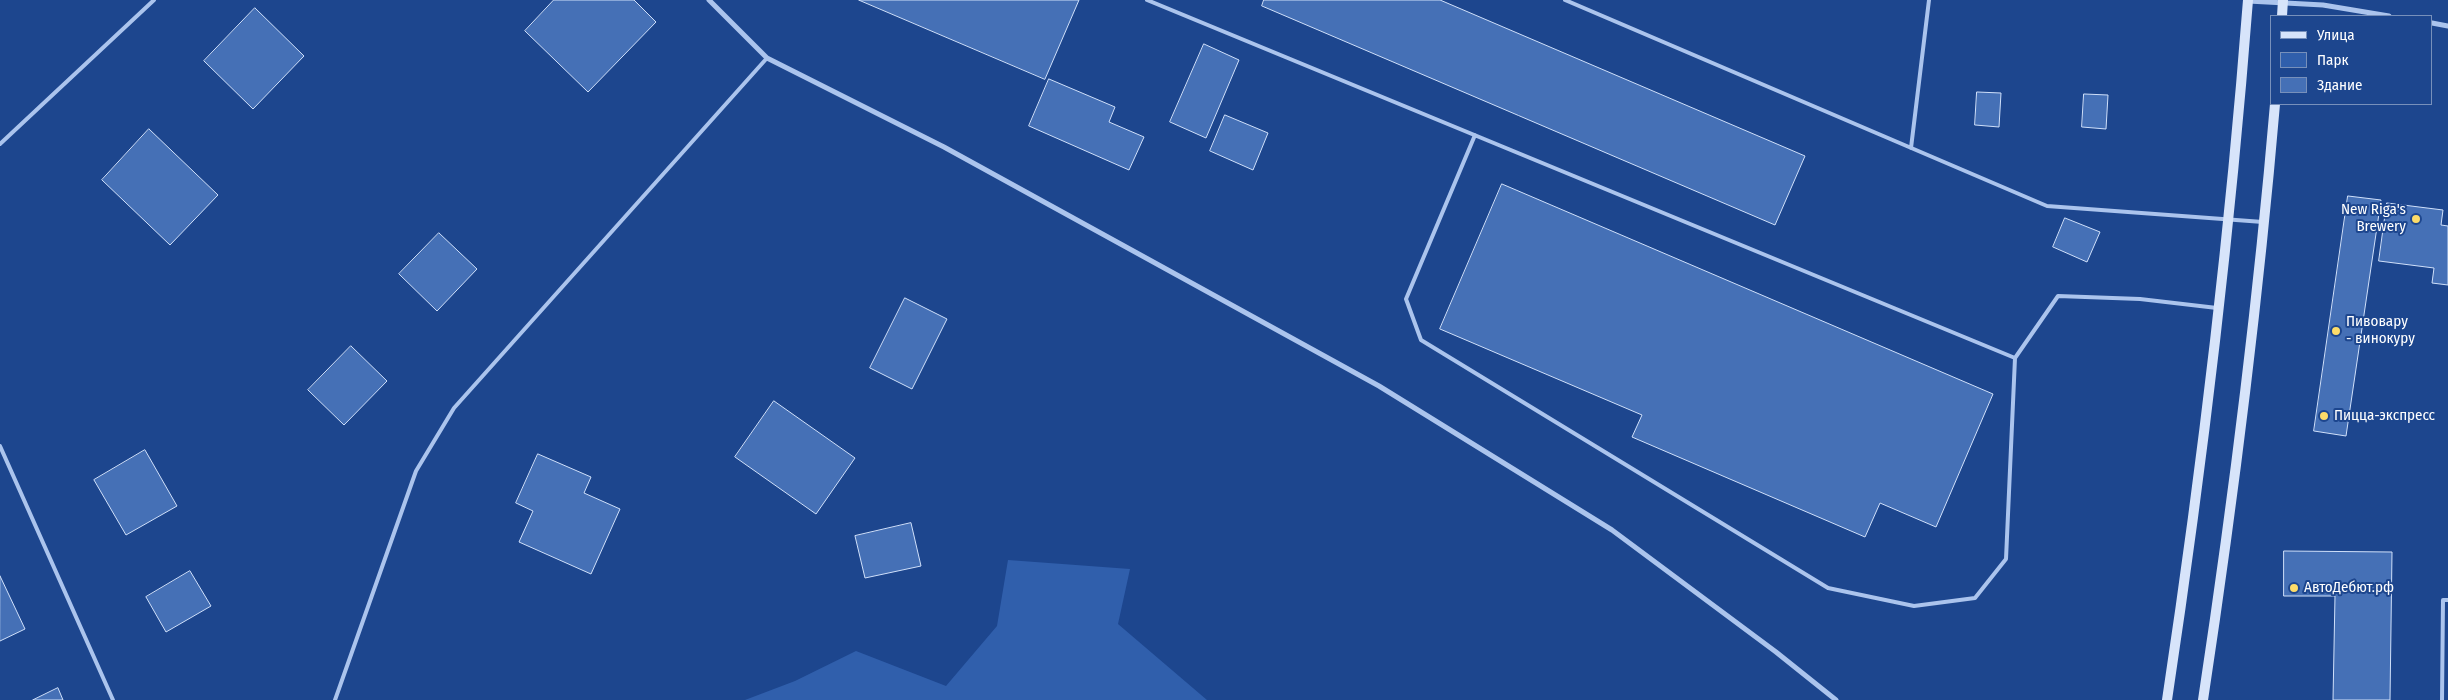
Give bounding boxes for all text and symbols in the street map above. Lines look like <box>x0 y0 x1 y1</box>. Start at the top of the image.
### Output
legend <box>2270 15 2433 105</box>
text: Улица <box>2317 26 2355 44</box>
text: Парк <box>2317 51 2348 69</box>
text: Здание <box>2317 76 2363 94</box>
place label: New Riga's Brewery <box>2341 201 2406 236</box>
marker: New Riga's Brewery <box>2410 213 2422 225</box>
place label: Пивовару - винокуру <box>2346 313 2415 348</box>
marker: Пивовару - винокуру <box>2330 325 2342 337</box>
place label: Пицца-экспресс <box>2334 407 2435 425</box>
marker: Пицца-экспресс <box>2318 410 2330 422</box>
place label: АвтоДебют.рф <box>2304 579 2394 597</box>
marker: АвтоДебют.рф <box>2288 582 2300 594</box>

